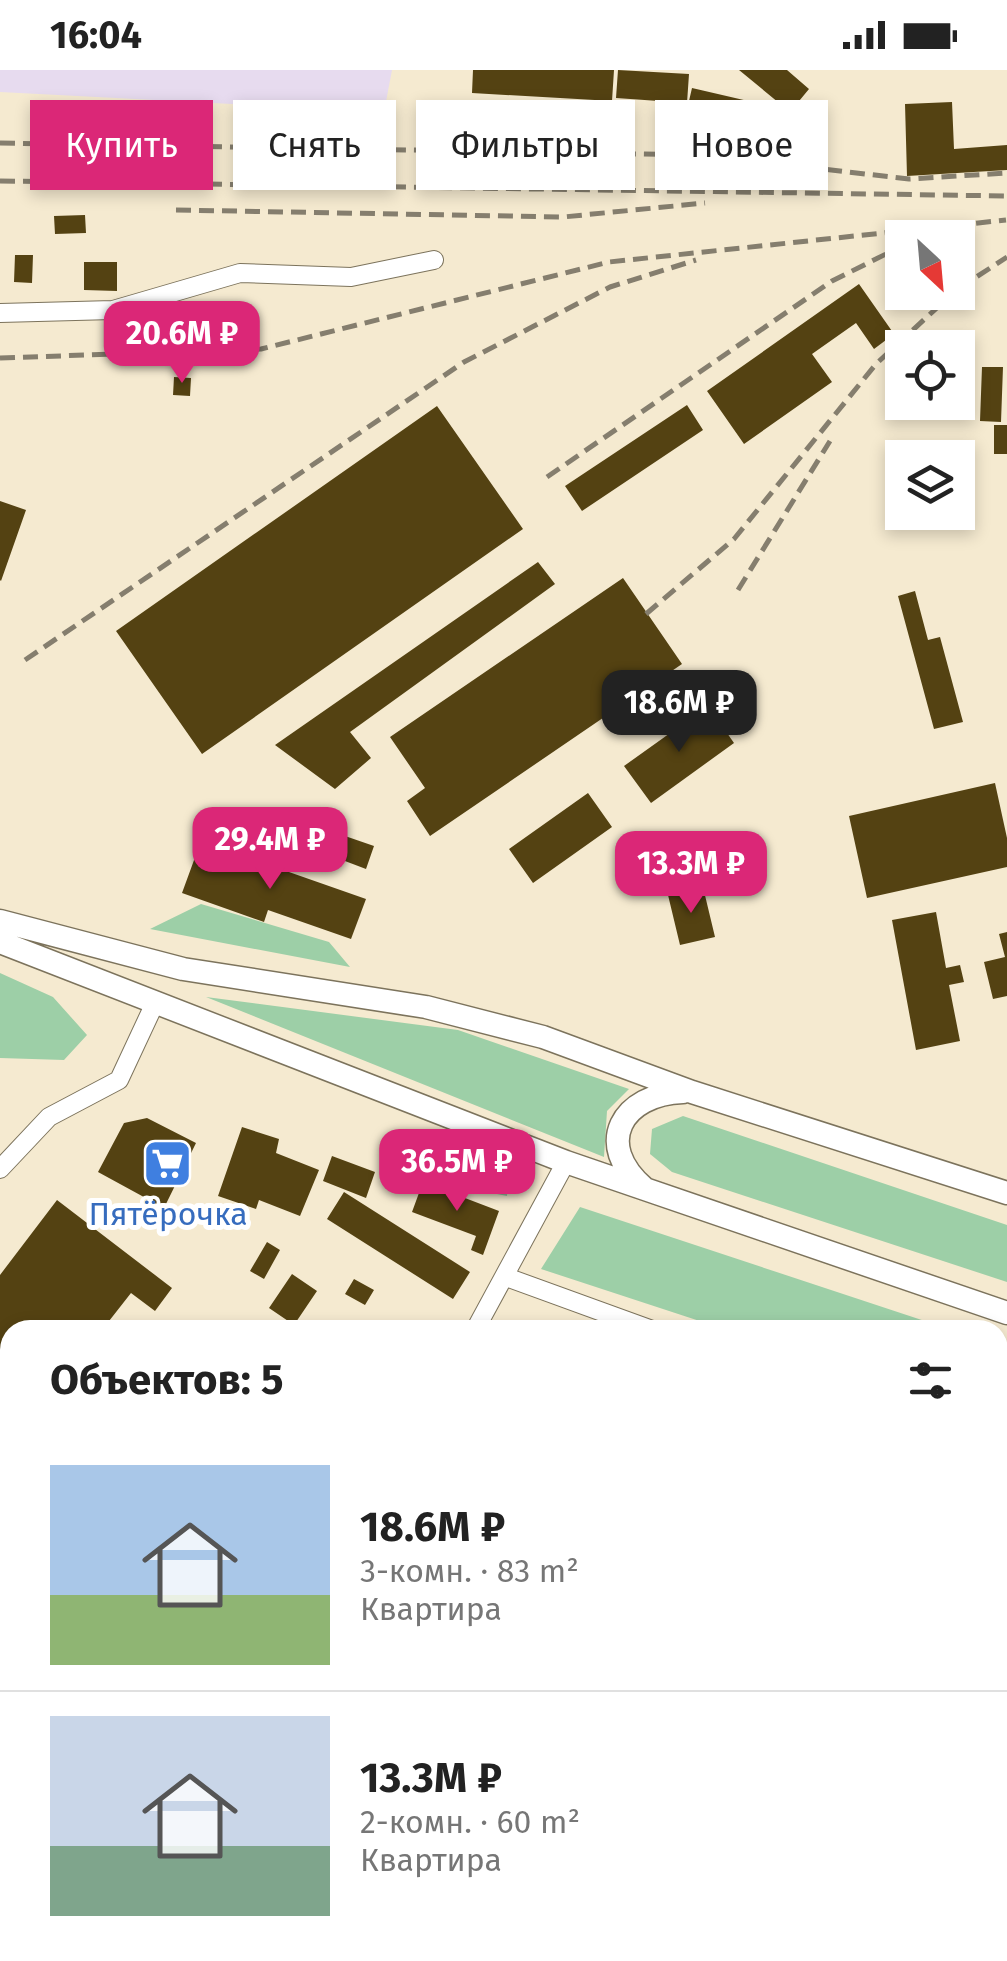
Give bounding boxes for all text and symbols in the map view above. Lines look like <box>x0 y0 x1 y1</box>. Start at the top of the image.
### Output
text: 16:04 <box>50 12 142 58</box>
chip: Купить <box>30 100 213 190</box>
chip: Снять <box>233 100 396 190</box>
chip: Фильтры <box>416 100 635 190</box>
chip: Новое <box>655 100 828 190</box>
north arrow <box>885 220 975 310</box>
map controls <box>885 220 975 530</box>
pin: 20.6M ₽ <box>90 301 274 386</box>
text: 20.6M ₽ <box>126 314 238 352</box>
button: locate <box>885 330 975 420</box>
button: layers <box>885 440 975 530</box>
pin: 18.6M ₽ <box>587 670 771 755</box>
text: 18.6M ₽ <box>624 683 734 721</box>
pin: 29.4M ₽ <box>178 807 362 892</box>
text: 29.4M ₽ <box>215 820 325 858</box>
pin: 13.3M ₽ <box>599 831 783 916</box>
text: 13.3M ₽ <box>637 844 745 882</box>
pin: 36.5M ₽ <box>365 1129 549 1214</box>
supermarket icon: Пятёрочка <box>142 1138 194 1190</box>
text: 36.5M ₽ <box>401 1142 513 1180</box>
place label: Пятёрочка <box>88 1195 248 1233</box>
icon: filters <box>903 1353 958 1408</box>
text: Объектов: 5 <box>50 1355 283 1405</box>
text: 18.6M ₽ <box>360 1502 505 1552</box>
icon: home <box>130 1505 250 1625</box>
text: 3-комн. · 83 m² <box>360 1552 579 1590</box>
text: Квартира <box>360 1590 502 1628</box>
text: 13.3M ₽ <box>360 1753 502 1803</box>
icon: home <box>130 1756 250 1876</box>
text: 2-комн. · 60 m² <box>360 1803 580 1841</box>
text: Квартира <box>360 1841 502 1879</box>

